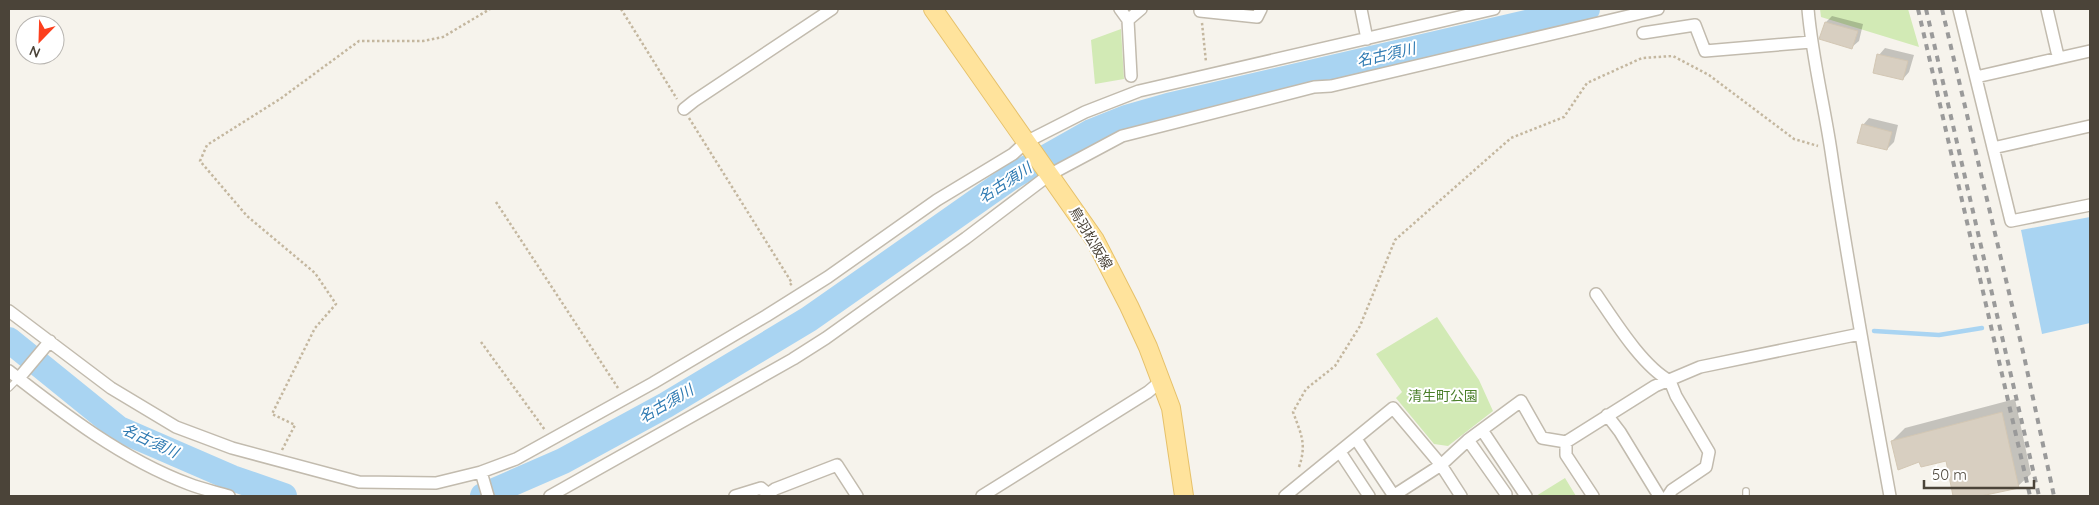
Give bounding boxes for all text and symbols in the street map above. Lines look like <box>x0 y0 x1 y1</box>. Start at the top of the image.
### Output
north arrow <box>15 15 65 65</box>
water label: 名古須川 <box>1355 38 1419 71</box>
text: N <box>27 42 43 62</box>
water label: 名古須川 <box>974 157 1037 207</box>
street label: 鳥羽松阪線 <box>1065 203 1117 273</box>
water label: 名古須川 <box>635 379 698 427</box>
park label: 清生町公園 <box>1408 387 1478 405</box>
water label: 名古須川 <box>119 419 183 463</box>
scale bar <box>1924 458 2034 490</box>
text: 50 m <box>1932 465 1967 484</box>

